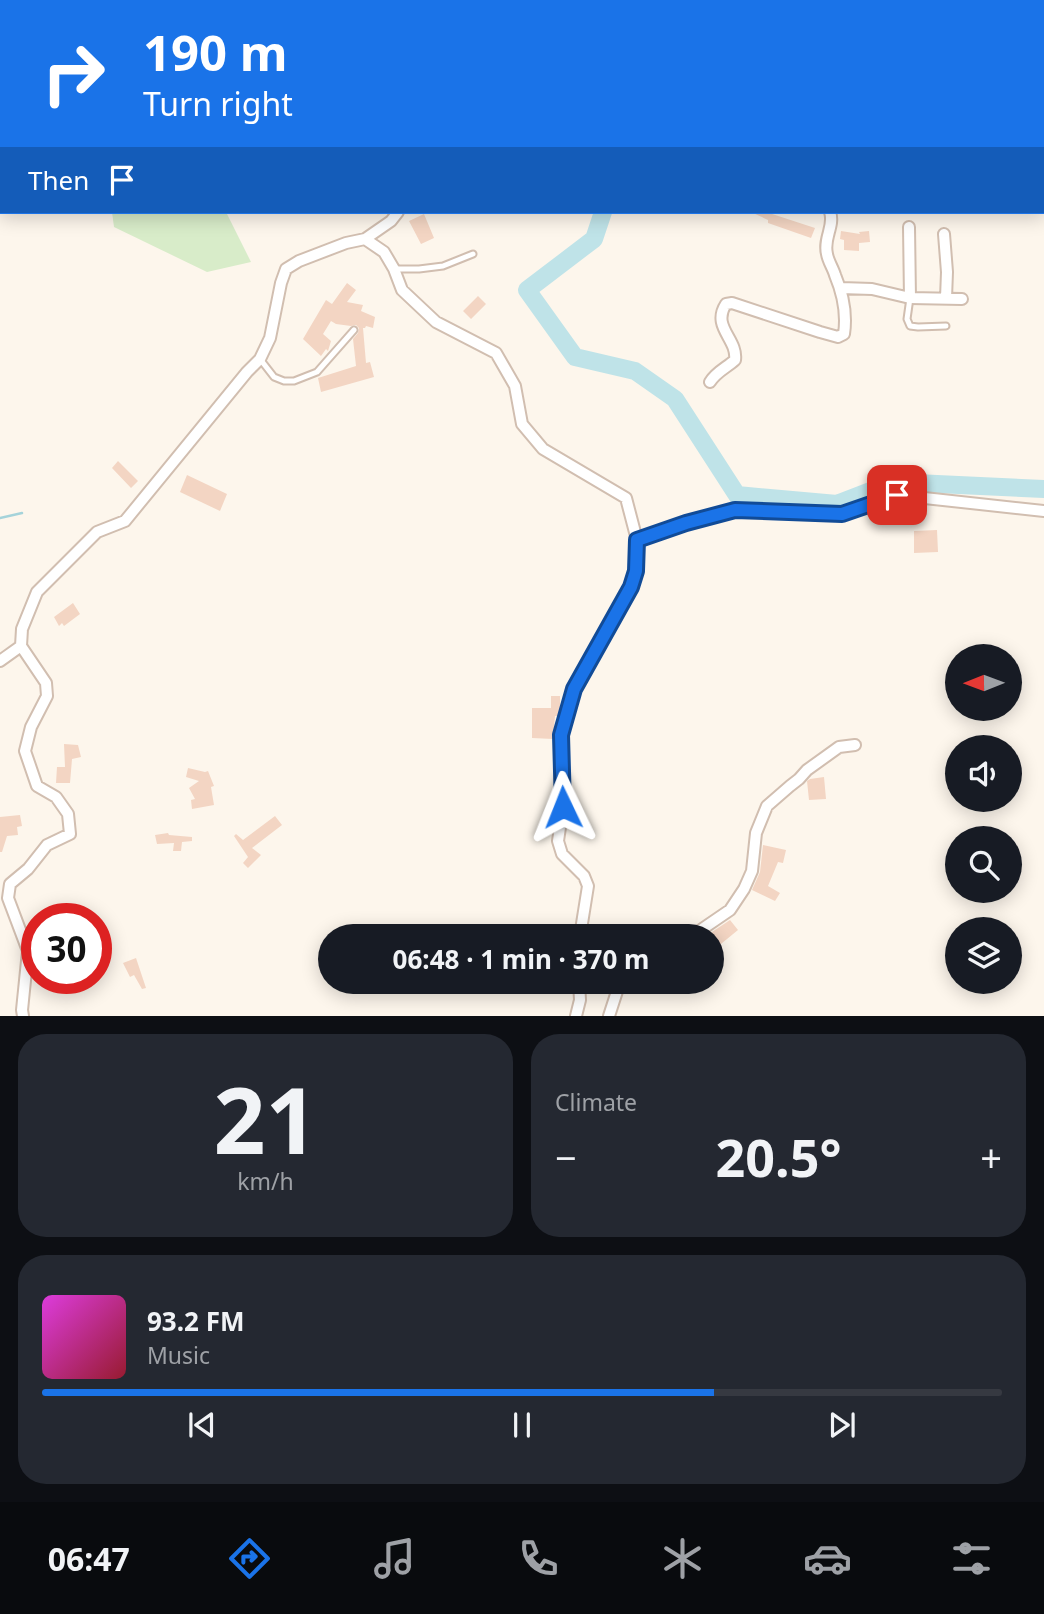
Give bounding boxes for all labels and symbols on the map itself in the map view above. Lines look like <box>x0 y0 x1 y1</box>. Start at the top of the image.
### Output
pin <box>867 465 927 525</box>
north arrow <box>945 644 1022 721</box>
position arrow <box>526 770 600 844</box>
speed limit sign: 30 <box>21 903 112 994</box>

